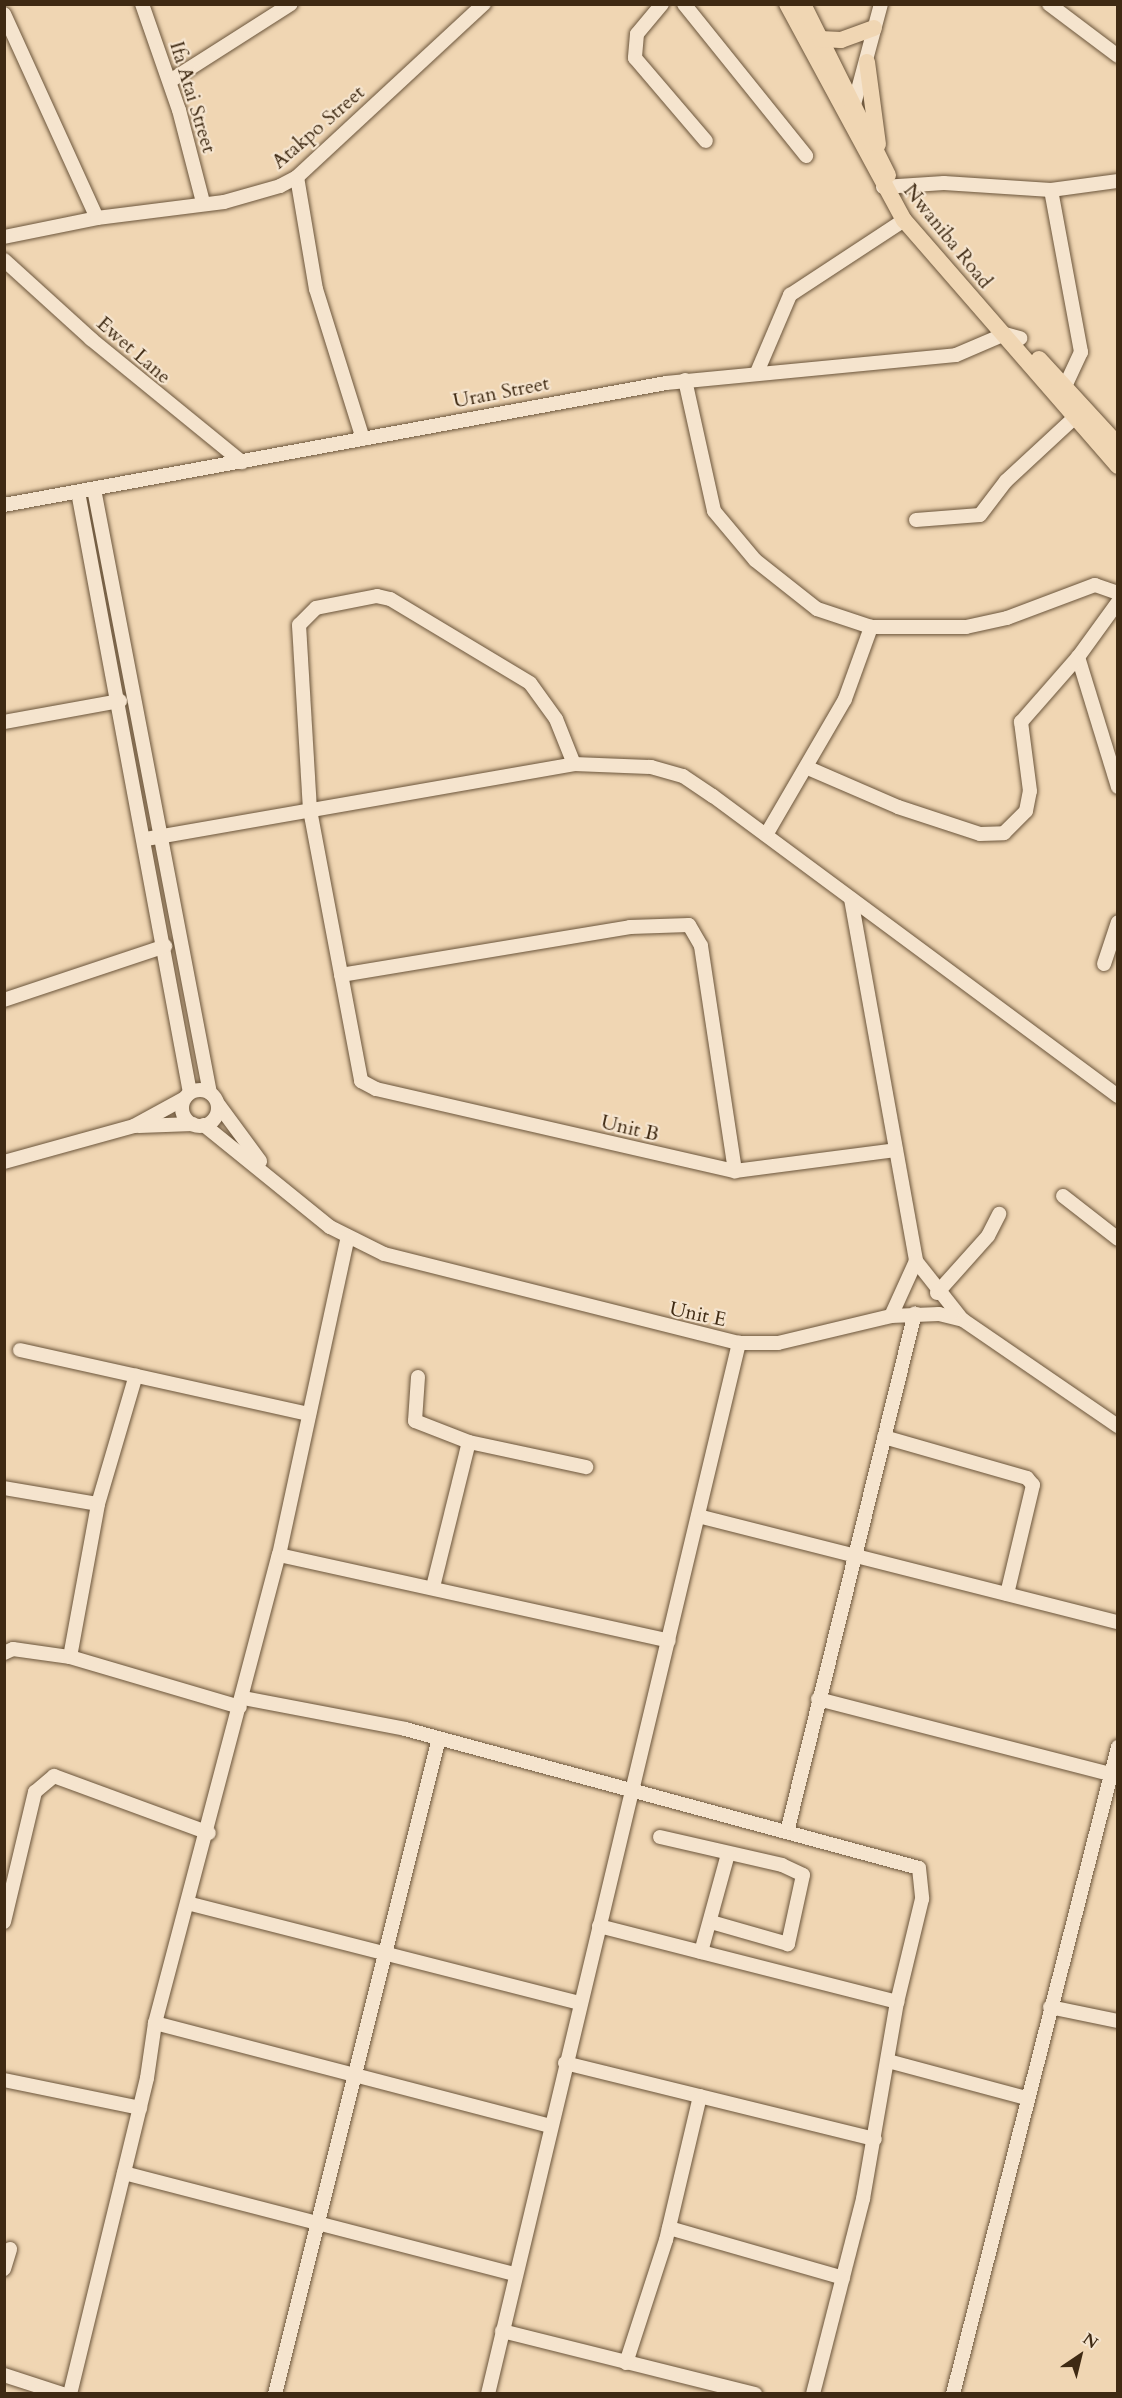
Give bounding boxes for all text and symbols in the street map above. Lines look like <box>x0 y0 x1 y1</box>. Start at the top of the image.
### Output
street label: Ifa Atai Street <box>165 38 221 156</box>
street label: Atakpo Street <box>267 80 369 174</box>
street label: Nwaniba Road <box>899 179 997 293</box>
street label: Ewet Lane <box>92 311 176 389</box>
street label: Uran Street <box>451 371 551 413</box>
street label: Unit B <box>599 1110 661 1146</box>
street label: Unit E <box>667 1296 729 1332</box>
north arrow <box>1050 2326 1110 2386</box>
text: N <box>1078 2328 1102 2354</box>

